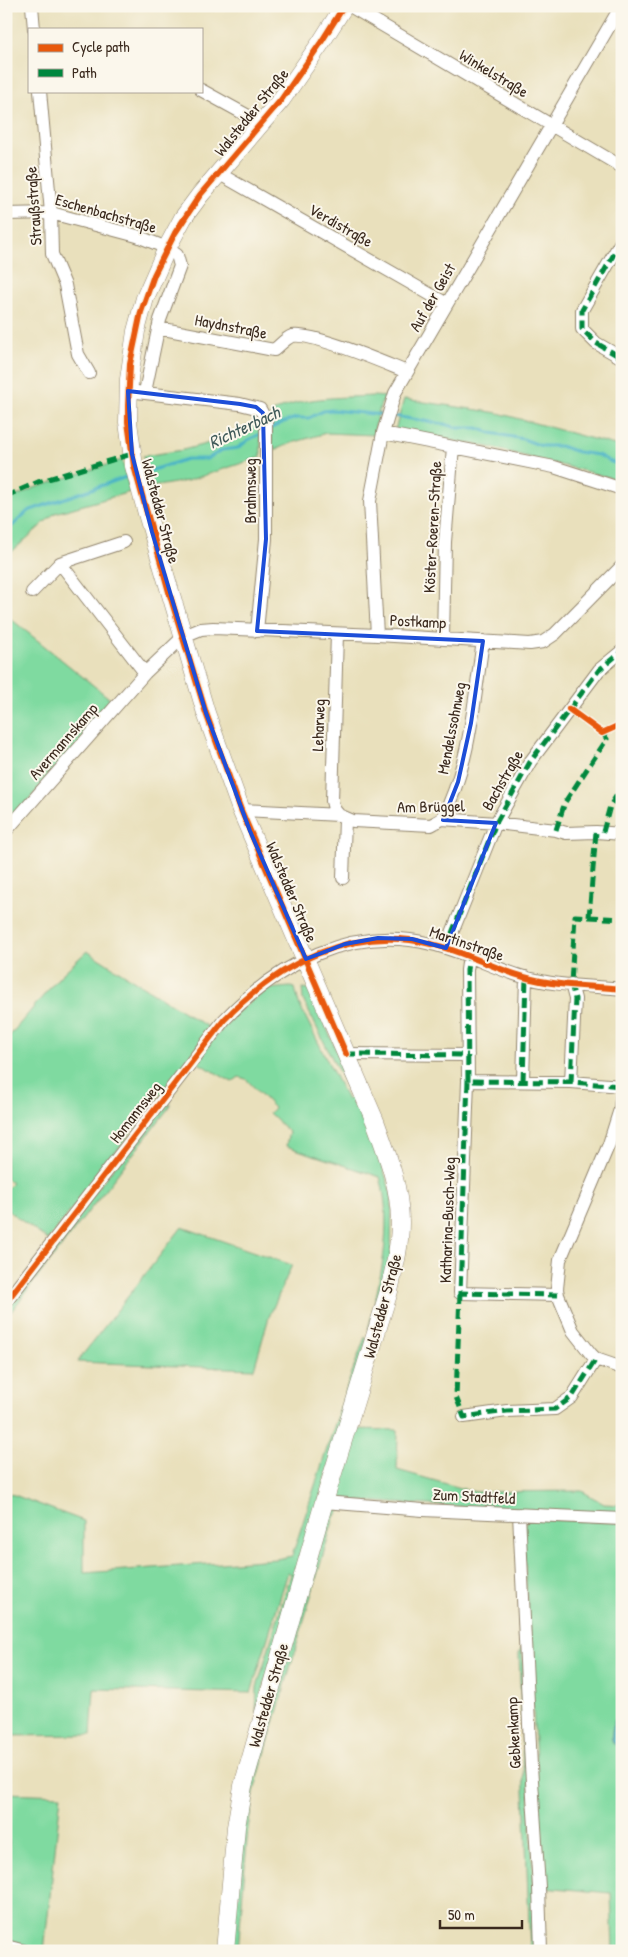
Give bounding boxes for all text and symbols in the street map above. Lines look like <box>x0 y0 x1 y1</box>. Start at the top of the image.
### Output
legend <box>28 28 202 92</box>
text: Cycle path <box>72 36 130 57</box>
street label: Winkelstraße <box>455 44 533 103</box>
text: Path <box>72 62 97 83</box>
street label: Walstedder Straße <box>209 63 294 161</box>
street label: Straußstraße <box>19 165 47 246</box>
street label: Eschenbachstraße <box>53 188 160 238</box>
street label: Verdistraße <box>305 198 377 252</box>
street label: Auf der Geist <box>404 258 461 335</box>
street label: Haydnstraße <box>193 308 270 344</box>
water label: Richterbach <box>204 399 285 454</box>
street label: Walstedder Straße <box>136 456 186 566</box>
street label: Brahmsweg <box>239 458 261 524</box>
street label: Köster-Roeren-Straße <box>418 460 446 593</box>
street label: Postkamp <box>389 609 447 633</box>
street label: Mendelssohnweg <box>431 680 471 776</box>
street label: Avermannskamp <box>23 698 103 784</box>
street label: Leharweg <box>306 698 330 752</box>
street label: Bachstraße <box>476 745 528 814</box>
street label: Am Brüggel <box>397 794 466 818</box>
street label: Walstedder Straße <box>261 838 323 946</box>
street label: Martinstraße <box>427 920 508 966</box>
street label: Homannsweg <box>104 1077 166 1147</box>
street label: Katharina-Busch-Weg <box>434 1157 460 1283</box>
street label: Walstedder Straße <box>357 1251 407 1361</box>
street label: Zum Stadtfeld <box>432 1483 516 1509</box>
street label: Walstedder Straße <box>243 1640 294 1750</box>
street label: Gebkenkamp <box>500 1697 526 1769</box>
scale bar <box>440 1897 523 1929</box>
text: 50 m <box>448 1904 475 1925</box>

